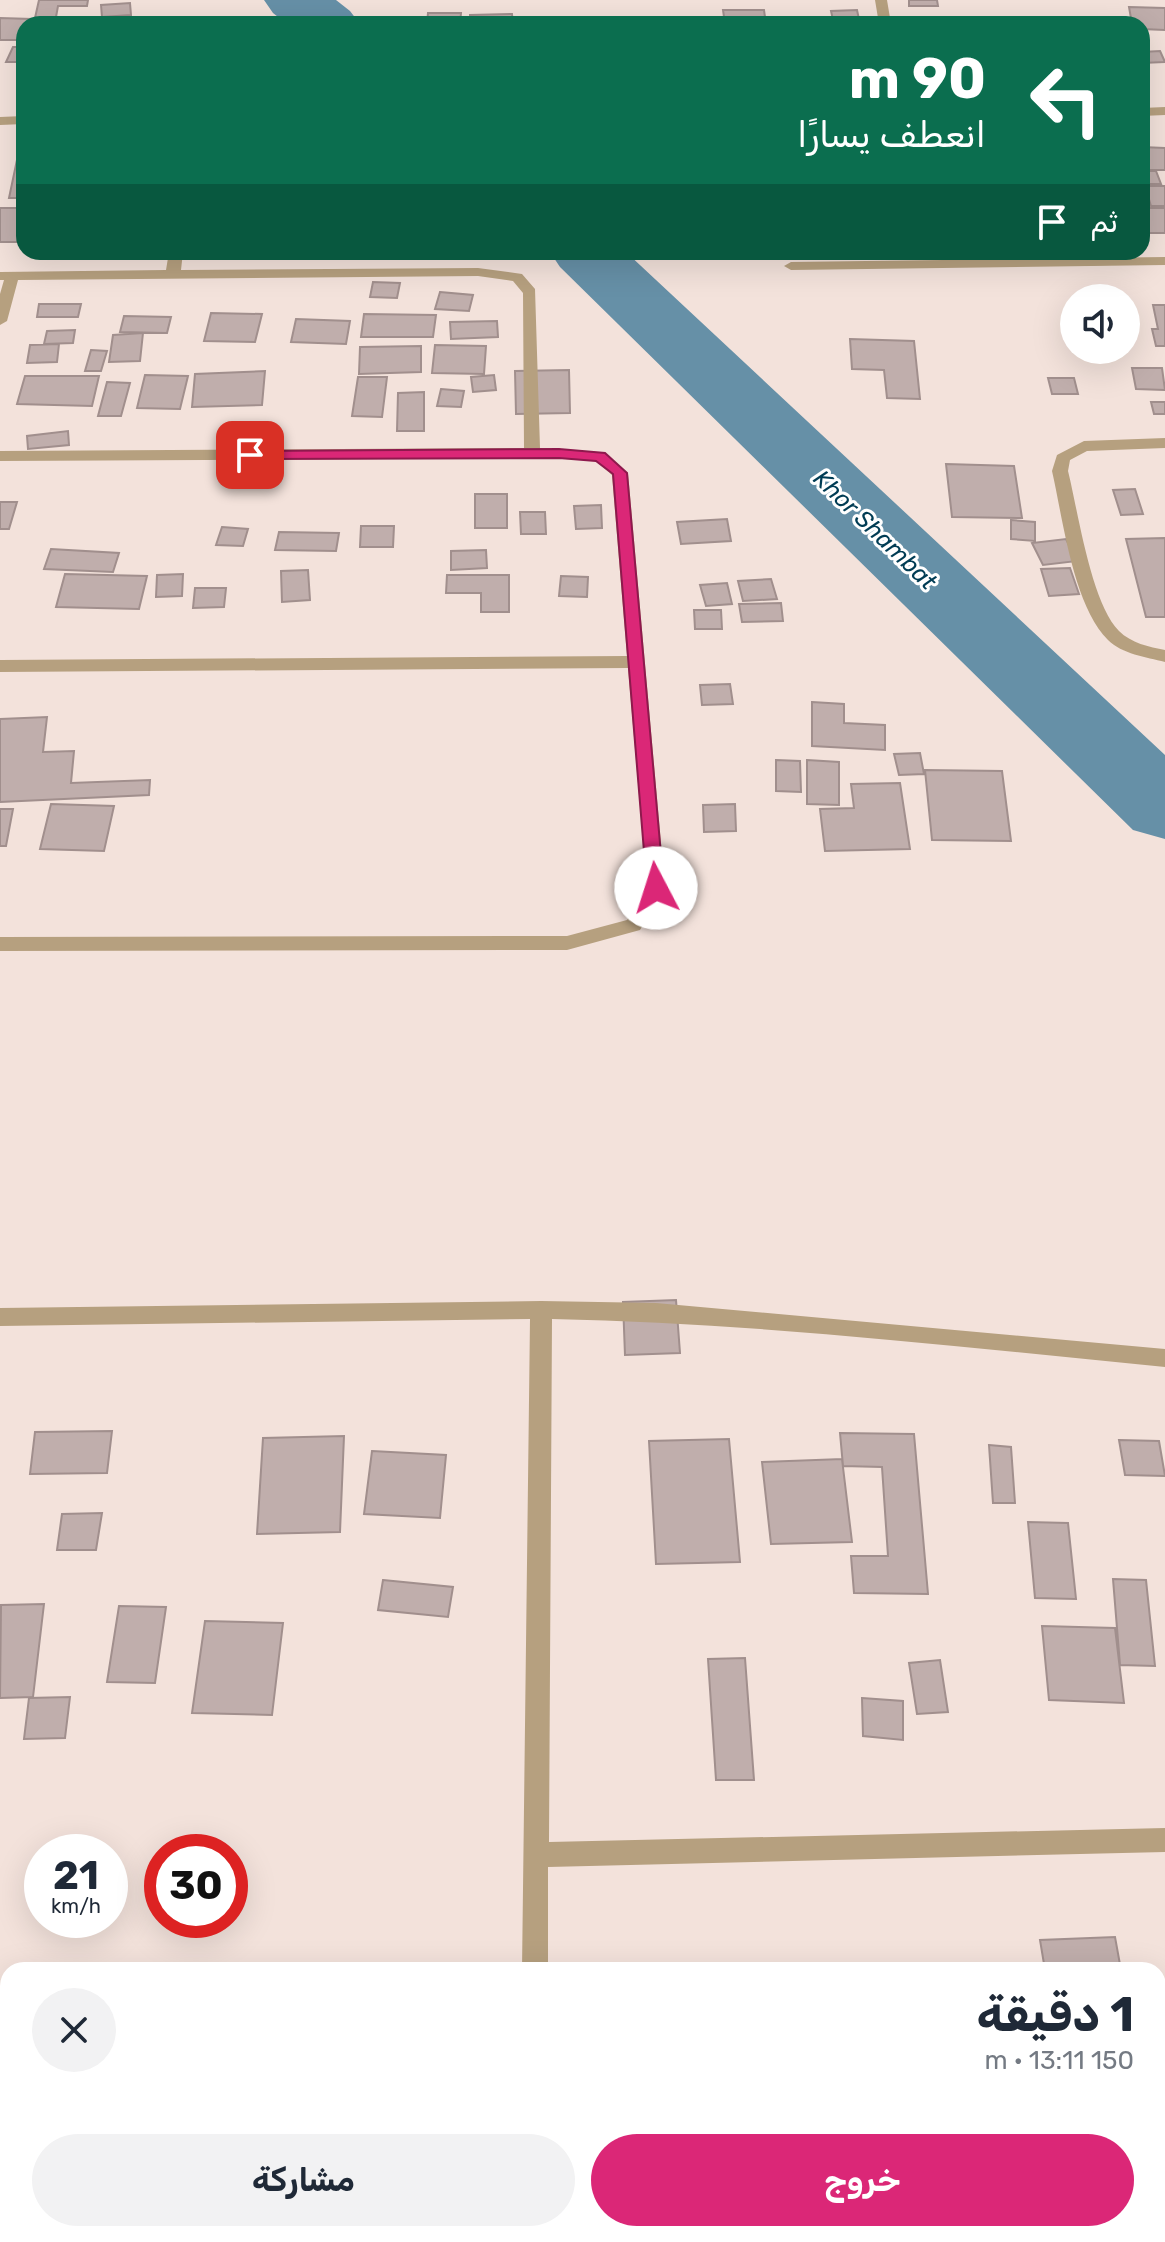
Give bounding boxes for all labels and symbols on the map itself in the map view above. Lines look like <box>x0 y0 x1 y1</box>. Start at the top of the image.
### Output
pin <box>216 421 284 489</box>
water label: Khor Shambat <box>808 464 943 596</box>
position arrow <box>614 846 698 930</box>
speed limit sign: 30 <box>144 1834 248 1938</box>

